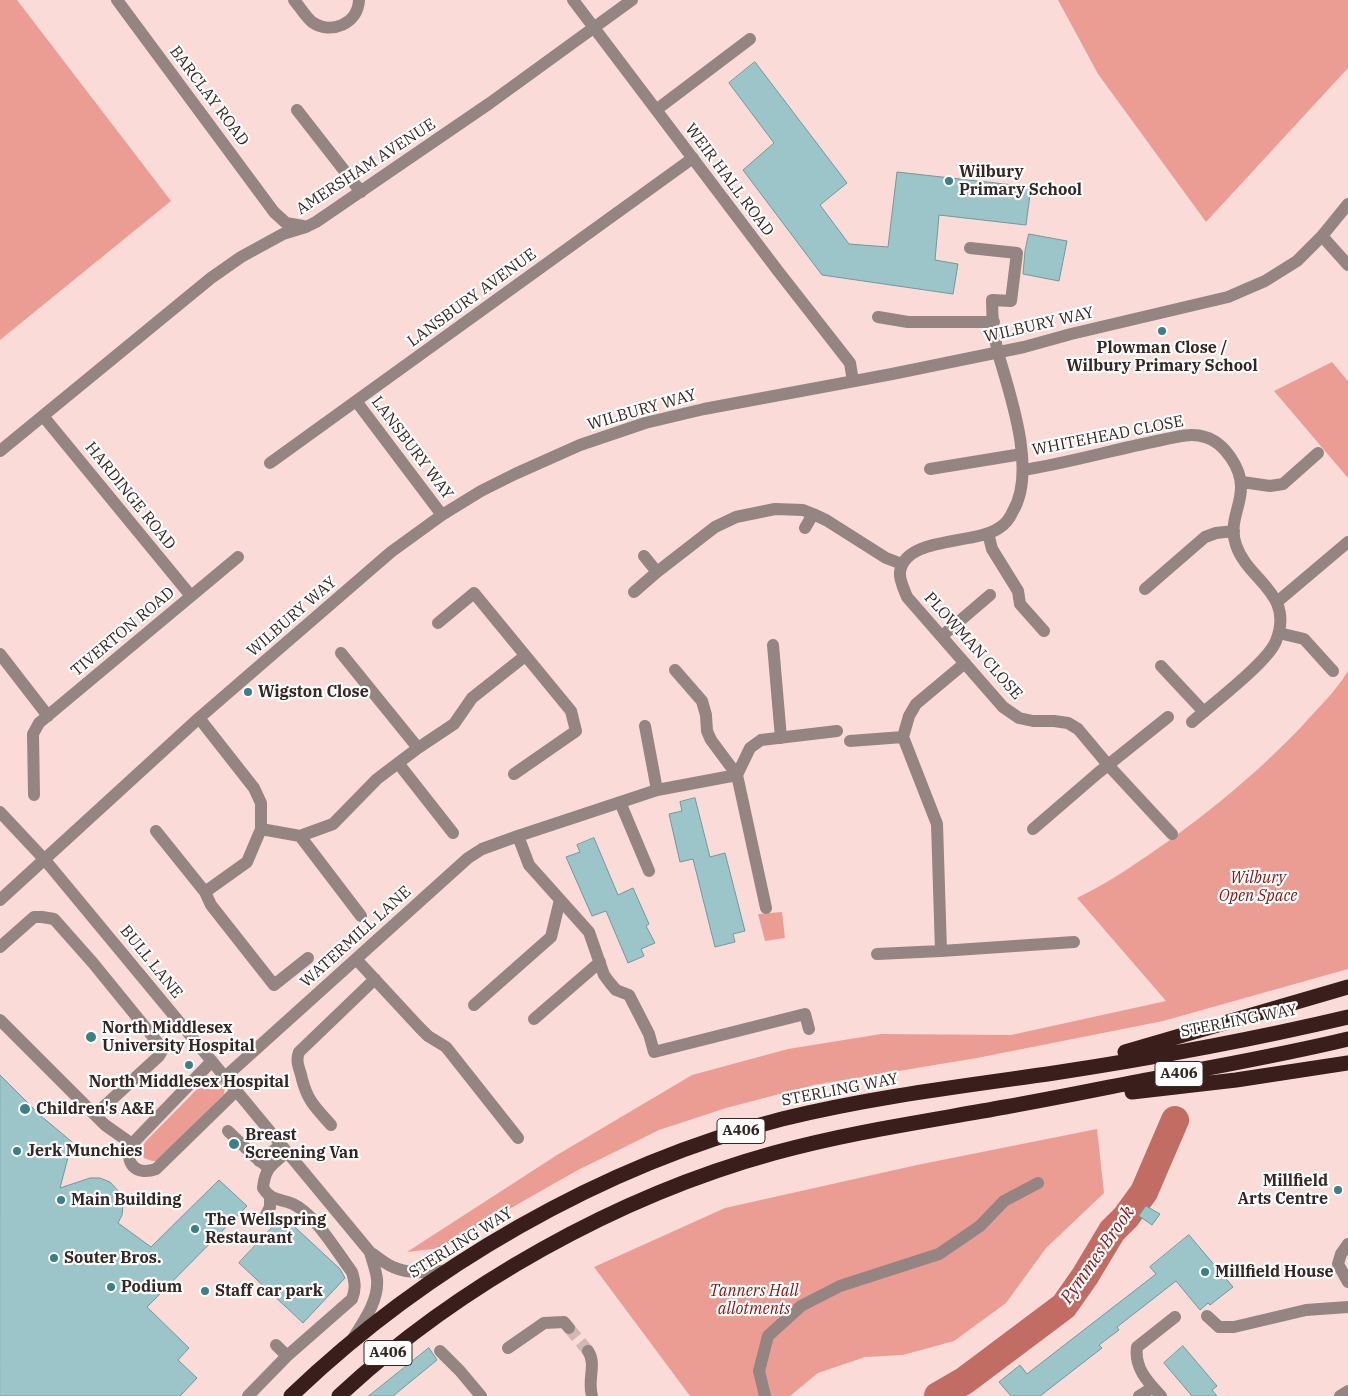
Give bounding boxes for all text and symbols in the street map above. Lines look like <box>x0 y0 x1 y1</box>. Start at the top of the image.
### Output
street label: BARCLAY ROAD <box>165 42 253 150</box>
street label: AMERSHAM AVENUE <box>293 115 439 219</box>
street label: WEIR HALL ROAD <box>680 120 778 240</box>
place label: Wilbury Primary School <box>959 162 1082 200</box>
marker: Wilbury Primary School <box>943 175 955 187</box>
street label: LANSBURY AVENUE <box>404 245 540 351</box>
street label: WILBURY WAY <box>982 303 1096 347</box>
marker: Plowman Close / Wilbury Primary School <box>1156 325 1168 337</box>
place label: Plowman Close / Wilbury Primary School <box>1066 338 1258 376</box>
street label: WILBURY WAY <box>585 385 699 435</box>
street label: LANSBURY WAY <box>367 393 457 503</box>
street label: WHITEHEAD CLOSE <box>1031 412 1185 460</box>
street label: HARDINGE ROAD <box>81 438 179 554</box>
street label: WILBURY WAY <box>243 573 341 661</box>
street label: TIVERTON ROAD <box>67 583 179 681</box>
street label: PLOWMAN CLOSE <box>920 588 1026 704</box>
place label: Wigston Close <box>258 682 369 702</box>
marker: Wigston Close <box>242 686 254 698</box>
park label: Wilbury Open Space <box>1219 868 1297 906</box>
street label: WATERMILL LANE <box>297 882 415 992</box>
street label: BULL LANE <box>116 922 186 1002</box>
street label: STERLING WAY <box>1179 1000 1299 1042</box>
place label: North Middlesex University Hospital <box>102 1018 255 1056</box>
marker: North Middlesex University Hospital <box>84 1030 98 1044</box>
marker: North Middlesex Hospital <box>183 1059 195 1071</box>
road number: A406 <box>1155 1062 1203 1086</box>
street label: STERLING WAY <box>780 1069 900 1111</box>
place label: North Middlesex Hospital <box>89 1072 289 1092</box>
place label: Children's A&E <box>36 1099 154 1119</box>
marker: Children's A&E <box>18 1102 32 1116</box>
road number: A406 <box>717 1118 765 1144</box>
place label: Breast Screening Van <box>245 1125 359 1163</box>
marker: Breast Screening Van <box>227 1137 241 1151</box>
place label: Jerk Munchies <box>27 1141 142 1161</box>
marker: Jerk Munchies <box>11 1145 23 1157</box>
place label: Millfield Arts Centre <box>1238 1171 1328 1209</box>
marker: Millfield Arts Centre <box>1332 1184 1344 1196</box>
place label: Main Building <box>71 1190 182 1210</box>
marker: Main Building <box>55 1194 67 1206</box>
water label: Pymmes Brook <box>1056 1202 1140 1308</box>
street label: STERLING WAY <box>406 1203 516 1283</box>
place label: The Wellspring Restaurant <box>205 1210 326 1248</box>
marker: The Wellspring Restaurant <box>189 1223 201 1235</box>
place label: Souter Bros. <box>64 1248 161 1268</box>
marker: Souter Bros. <box>48 1252 60 1264</box>
place label: Millfield House <box>1215 1262 1334 1282</box>
marker: Millfield House <box>1199 1266 1211 1278</box>
place label: Podium <box>121 1277 182 1297</box>
marker: Podium <box>105 1281 117 1293</box>
place label: Staff car park <box>215 1281 323 1301</box>
park label: Tanners Hall allotments <box>710 1281 798 1319</box>
marker: Staff car park <box>199 1285 211 1297</box>
road number: A406 <box>364 1340 412 1366</box>

